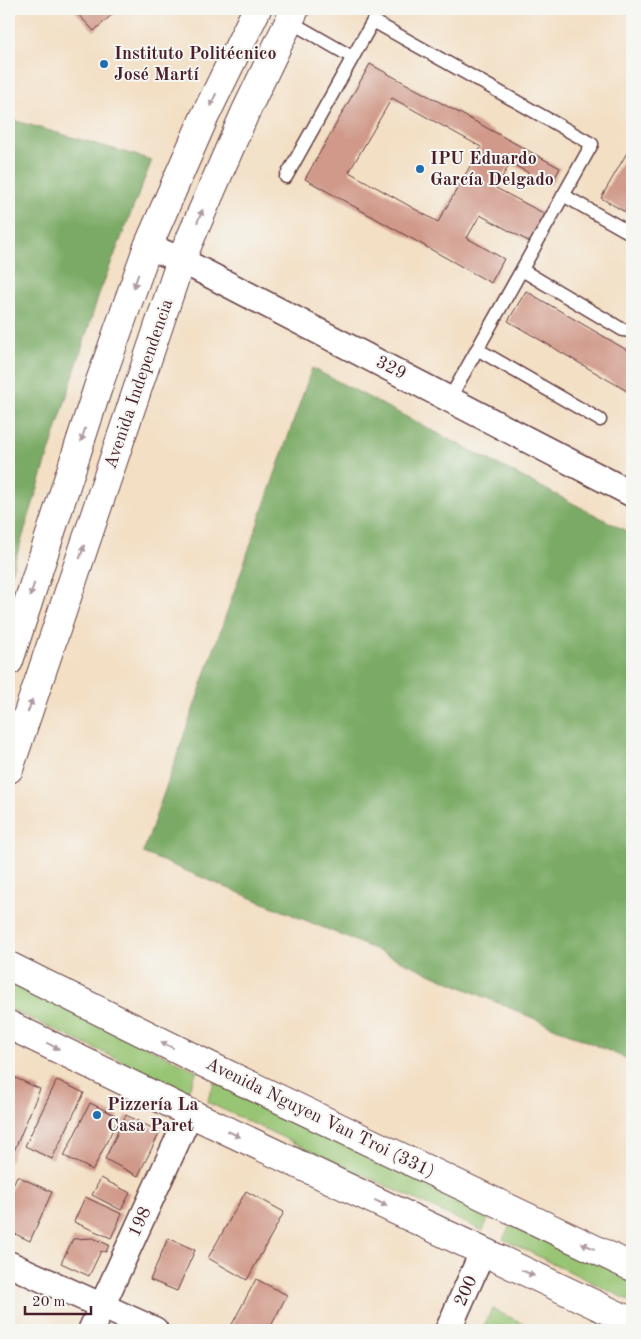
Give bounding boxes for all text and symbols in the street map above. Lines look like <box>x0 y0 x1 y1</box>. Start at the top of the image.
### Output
place label: Instituto Politécnico José Martí <box>114 45 277 84</box>
marker: Instituto Politécnico José Martí <box>98 58 110 70</box>
one-way arrow <box>209 93 217 107</box>
place label: IPU Eduardo García Delgado <box>430 150 554 189</box>
marker: IPU Eduardo García Delgado <box>414 163 426 175</box>
one-way arrow <box>197 208 205 223</box>
one-way arrow <box>131 274 139 289</box>
street label: Avenida Independencia <box>101 297 177 471</box>
street label: 329 <box>373 353 409 383</box>
one-way arrow <box>78 428 86 443</box>
one-way arrow <box>78 544 86 559</box>
one-way arrow <box>28 582 35 597</box>
one-way arrow <box>26 698 34 713</box>
one-way arrow <box>160 1040 174 1048</box>
one-way arrow <box>45 1042 60 1050</box>
street label: Avenida Nguyen Van Troi (331) <box>203 1054 438 1181</box>
place label: Pizzería La Casa Paret <box>107 1096 199 1135</box>
marker: Pizzería La Casa Paret <box>91 1109 103 1121</box>
one-way arrow <box>227 1130 241 1138</box>
one-way arrow <box>374 1199 388 1207</box>
street label: 198 <box>125 1204 155 1240</box>
one-way arrow <box>581 1242 595 1250</box>
one-way arrow <box>521 1269 535 1277</box>
street label: 200 <box>451 1273 481 1309</box>
scale bar <box>25 1284 91 1316</box>
text: 20 m <box>32 1295 66 1310</box>

